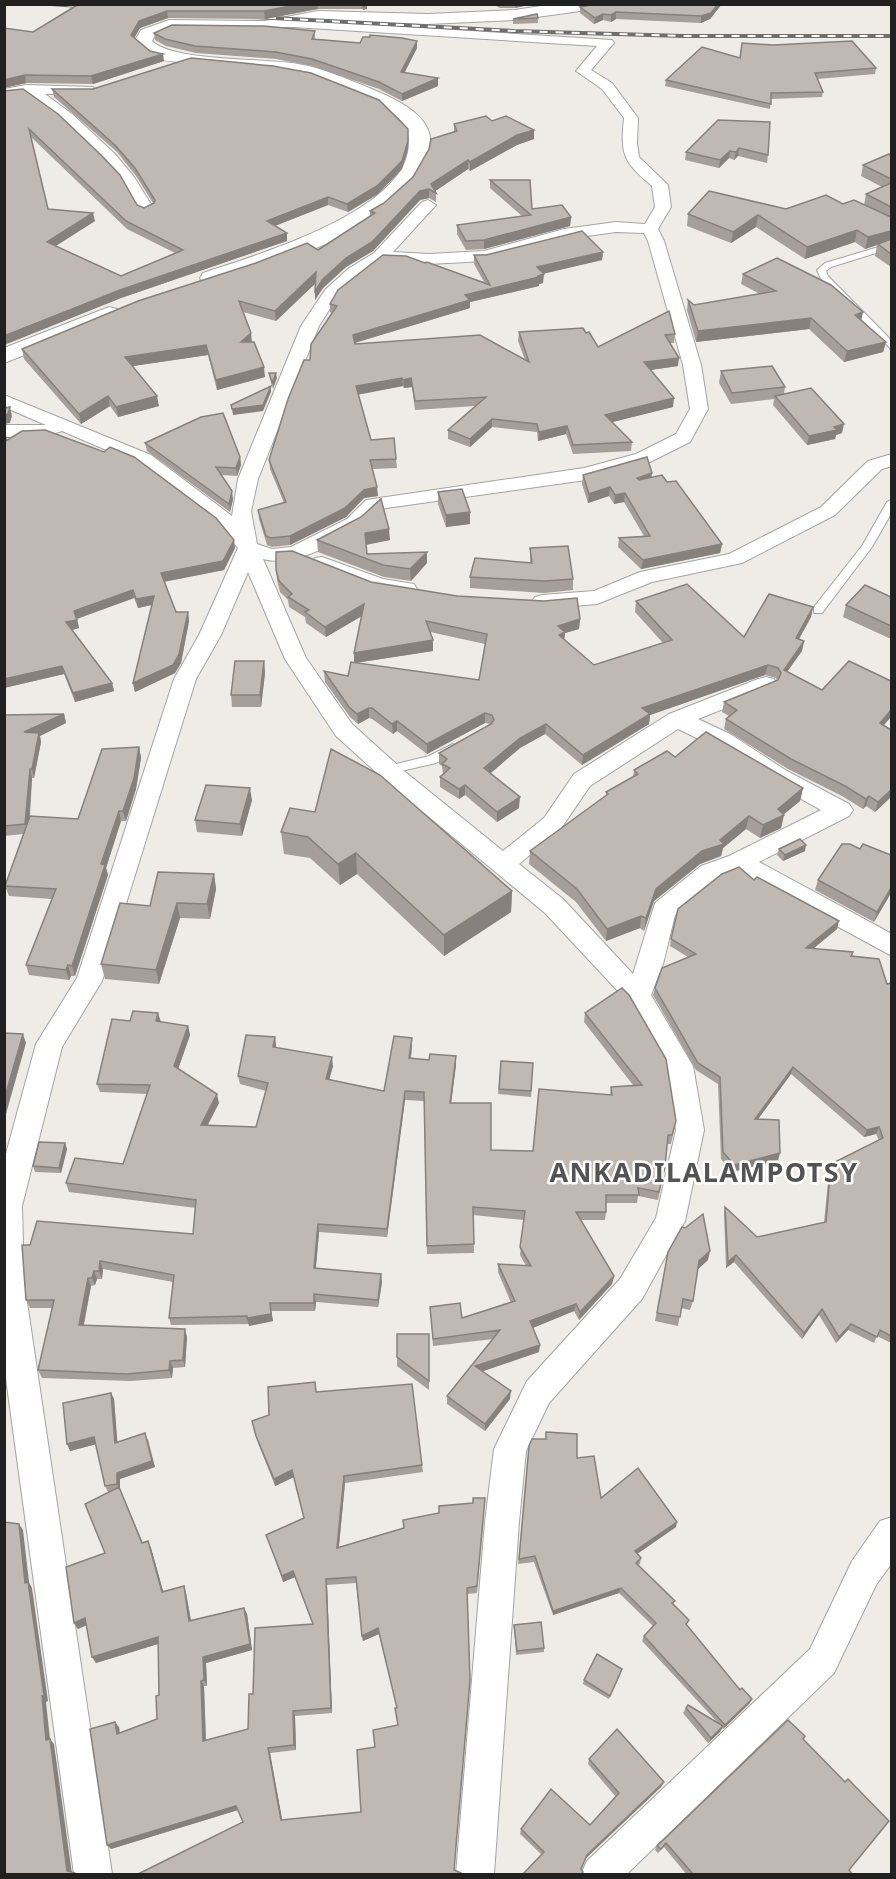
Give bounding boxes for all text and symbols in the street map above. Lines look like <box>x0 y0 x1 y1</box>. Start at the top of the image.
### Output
district label: ANKADILALAMPOTSY <box>549 1153 859 1190</box>

